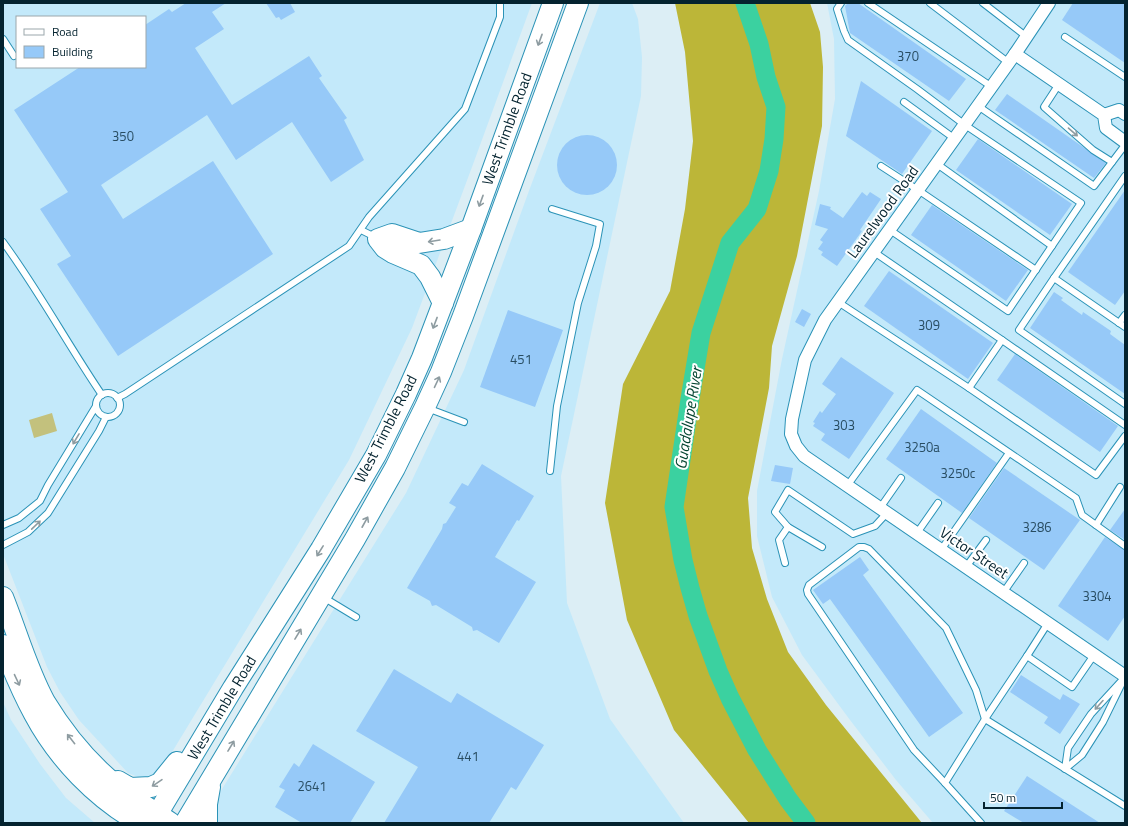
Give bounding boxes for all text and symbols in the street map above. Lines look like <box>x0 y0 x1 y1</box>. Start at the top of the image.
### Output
legend <box>16 16 146 68</box>
text: Road <box>52 22 78 41</box>
one-way arrow <box>536 33 543 46</box>
text: Building <box>52 42 93 61</box>
house number: 370 <box>897 46 919 66</box>
street label: West Trimble Road <box>475 69 538 188</box>
house number: 350 <box>112 126 134 146</box>
one-way arrow <box>1068 127 1078 136</box>
street label: Laurelwood Road <box>841 161 924 263</box>
one-way arrow <box>477 195 484 208</box>
one-way arrow <box>428 237 441 245</box>
house number: 309 <box>918 315 940 335</box>
one-way arrow <box>431 316 439 328</box>
house number: 451 <box>510 349 532 369</box>
water label: Guadalupe River <box>668 363 708 471</box>
street label: West Trimble Road <box>348 371 423 487</box>
one-way arrow <box>434 376 441 388</box>
house number: 303 <box>833 415 855 435</box>
one-way arrow <box>71 433 79 445</box>
house number: 3250a <box>904 437 940 457</box>
house number: 3250c <box>941 463 976 483</box>
one-way arrow <box>361 516 369 528</box>
house number: 3286 <box>1022 517 1052 537</box>
one-way arrow <box>31 520 41 530</box>
street label: Victor Street <box>935 521 1014 585</box>
one-way arrow <box>315 545 323 557</box>
house number: 3304 <box>1082 586 1112 606</box>
one-way arrow <box>294 628 302 640</box>
street label: West Trimble Road <box>181 651 262 764</box>
one-way arrow <box>14 674 21 686</box>
one-way arrow <box>1094 700 1103 711</box>
one-way arrow <box>67 734 75 745</box>
one-way arrow <box>228 740 236 752</box>
house number: 441 <box>457 746 479 766</box>
house number: 2641 <box>297 776 327 796</box>
one-way arrow <box>152 779 163 787</box>
scale bar <box>984 784 1062 810</box>
text: 50 m <box>990 788 1016 807</box>

